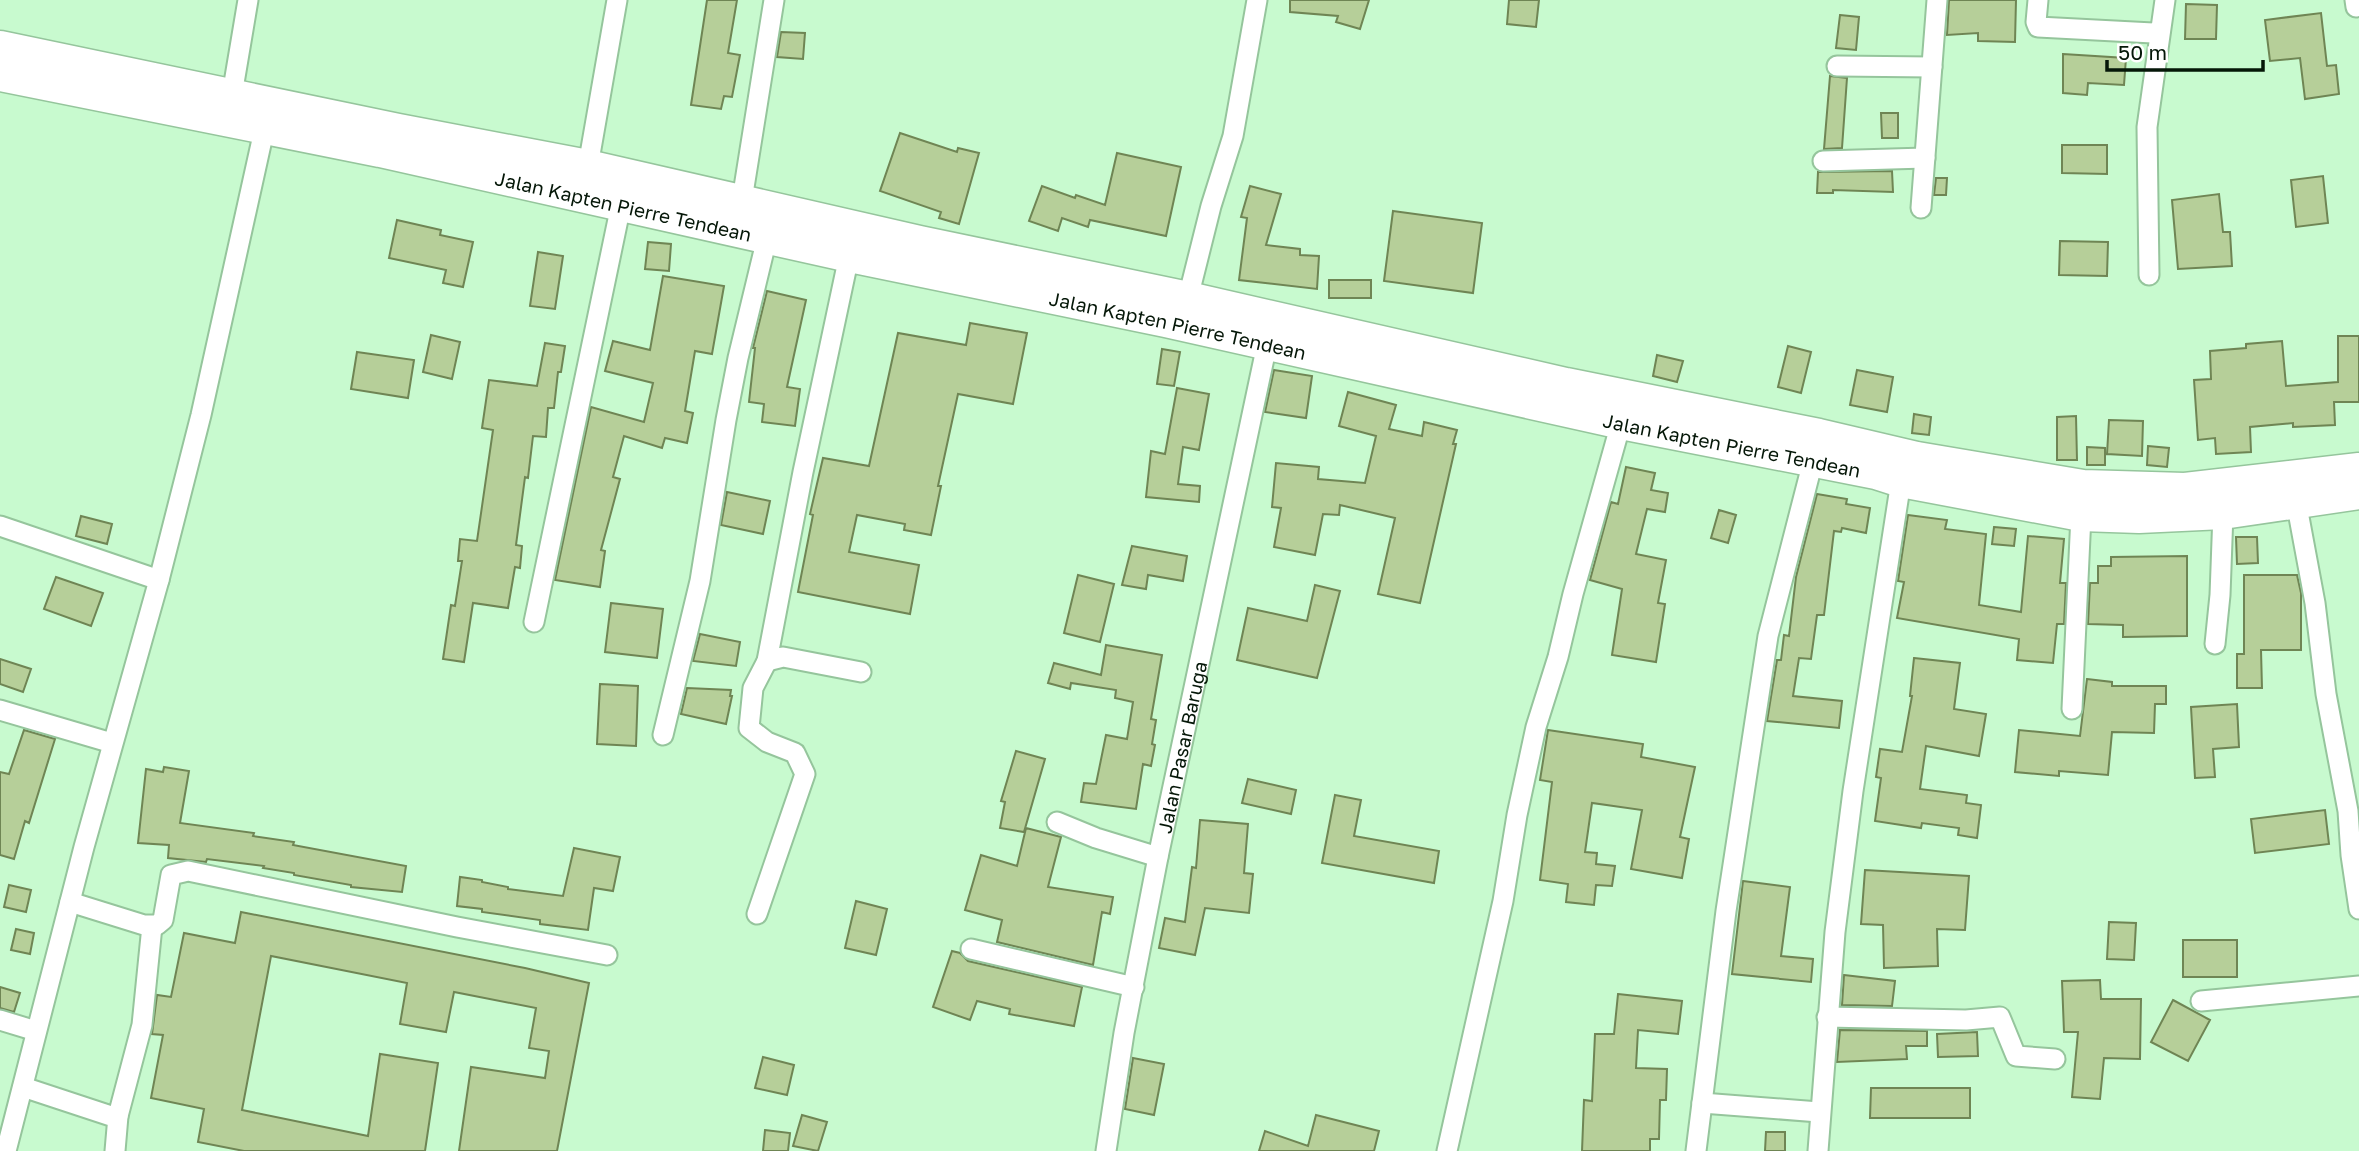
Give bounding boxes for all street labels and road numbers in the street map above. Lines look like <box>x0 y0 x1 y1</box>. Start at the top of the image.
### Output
street label: Jalan Kapten Pierre Tendean <box>493 166 754 245</box>
street label: Jalan Kapten Pierre Tendean <box>1047 286 1308 364</box>
street label: Jalan Kapten Pierre Tendean <box>1601 408 1863 481</box>
street label: Jalan Pasar Baruga <box>1152 659 1211 835</box>

